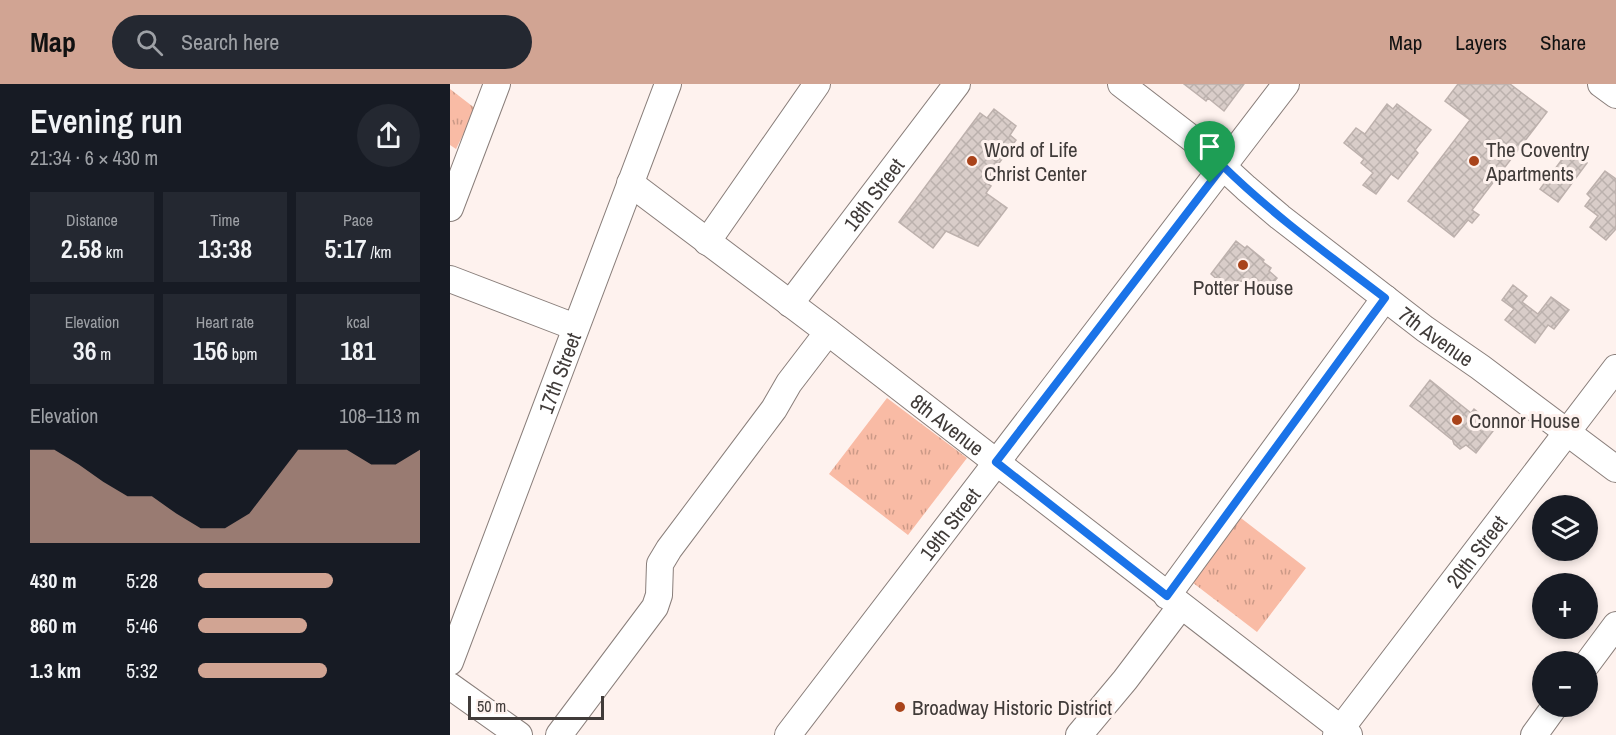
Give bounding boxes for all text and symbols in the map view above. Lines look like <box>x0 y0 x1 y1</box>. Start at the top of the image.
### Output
search box <box>112 15 532 69</box>
text: Map <box>30 23 76 61</box>
icon: search <box>133 26 166 59</box>
text: Search here <box>181 27 279 57</box>
text: Map <box>1389 28 1422 57</box>
text: Layers <box>1455 28 1507 57</box>
text: Share <box>1540 28 1586 57</box>
text: Evening run <box>30 99 183 143</box>
button: share <box>357 104 420 167</box>
pin <box>1184 121 1235 183</box>
icon: arrive <box>1193 130 1226 163</box>
place label: Word of Life Christ Center <box>984 135 1087 188</box>
place label: The Coventry Apartments <box>1485 135 1590 188</box>
text: 21:34 · 6 × 430 m <box>30 144 158 171</box>
street label: 18th Street <box>836 152 911 236</box>
marker: Word of Life Christ Center <box>965 154 979 168</box>
marker: The Coventry Apartments <box>1467 154 1481 168</box>
text: Distance <box>66 209 118 231</box>
text: Time <box>210 209 240 231</box>
text: Pace <box>343 209 373 231</box>
text: 2.58 <box>61 231 102 266</box>
text: 13:38 <box>198 231 252 266</box>
text: 5:17 <box>324 231 367 266</box>
text: km <box>102 241 123 263</box>
text: /km <box>367 241 392 263</box>
marker: Potter House <box>1236 258 1250 272</box>
place label: Potter House <box>1193 273 1293 302</box>
street label: 7th Avenue <box>1393 299 1480 373</box>
text: Elevation <box>65 311 119 333</box>
text: Heart rate <box>196 311 254 333</box>
text: kcal <box>346 311 370 333</box>
street label: 17th Street <box>531 328 588 417</box>
text: 36 <box>73 333 97 368</box>
text: 156 <box>193 333 228 368</box>
text: 181 <box>340 333 376 368</box>
text: m <box>97 343 111 365</box>
text: bpm <box>228 343 257 365</box>
street label: 8th Avenue <box>905 387 990 462</box>
text: Elevation <box>30 402 98 429</box>
text: 108–113 m <box>339 402 420 429</box>
place label: Connor House <box>1469 406 1580 435</box>
marker: Connor House <box>1450 413 1464 427</box>
street label: 19th Street <box>912 481 987 566</box>
map controls <box>1532 495 1598 717</box>
button: layers <box>1532 495 1598 561</box>
street label: 20th Street <box>1439 509 1513 594</box>
text: 430 m <box>30 567 77 594</box>
text: 5:28 <box>126 567 158 594</box>
button: + <box>1532 573 1598 639</box>
text: 860 m <box>30 612 77 639</box>
text: 5:46 <box>126 612 158 639</box>
button: − <box>1532 651 1598 717</box>
text: 1.3 km <box>30 657 81 684</box>
text: 5:32 <box>126 657 158 684</box>
scale bar <box>468 693 604 720</box>
place label: Broadway Historic District <box>912 693 1112 722</box>
text: 50 m <box>477 695 506 717</box>
marker: Broadway Historic District <box>893 700 907 714</box>

